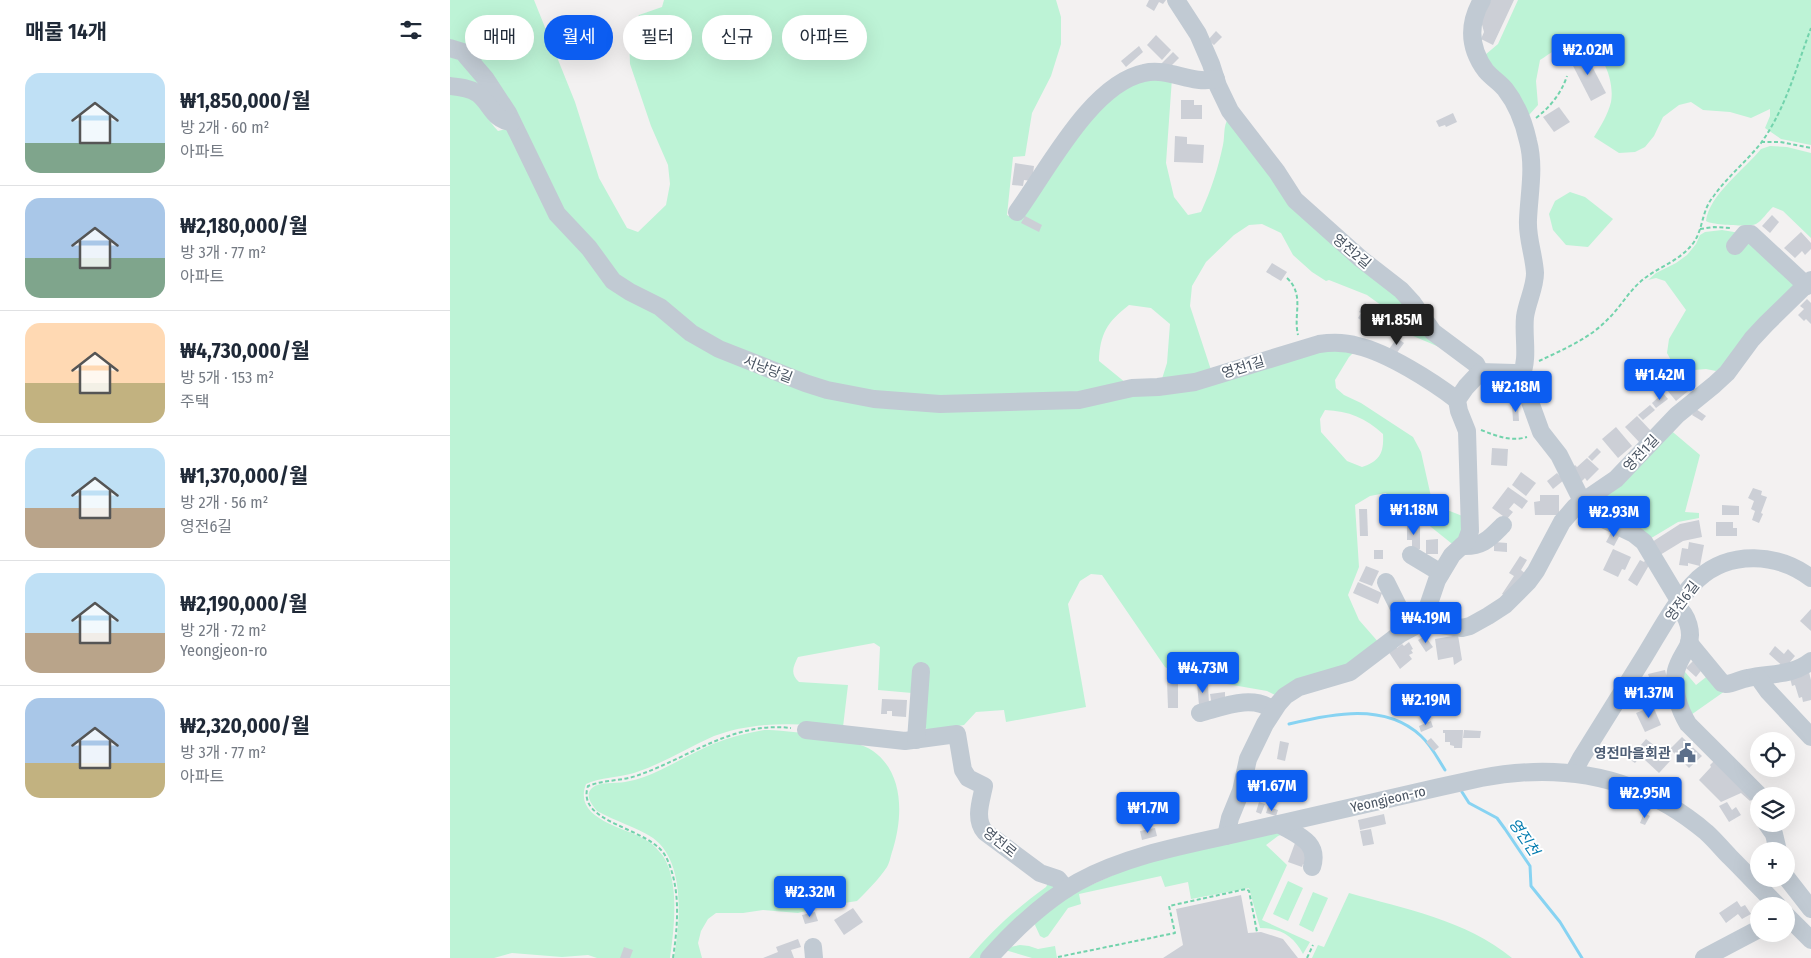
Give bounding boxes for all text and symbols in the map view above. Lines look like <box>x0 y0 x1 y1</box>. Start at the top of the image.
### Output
chip: 매매 <box>465 15 534 60</box>
chip: 월세 <box>544 15 613 60</box>
chip: 필터 <box>623 15 692 60</box>
chip: 신규 <box>702 15 772 60</box>
chip: 아파트 <box>782 15 867 60</box>
icon: filters <box>397 16 425 44</box>
text: 매물 14개 <box>25 19 107 45</box>
pin: ₩2.02M <box>1547 34 1629 76</box>
text: ₩2.02M <box>1563 40 1613 59</box>
text: ₩1,850,000/월 <box>180 88 311 114</box>
icon: home <box>65 93 125 153</box>
text: 방 2개 · 60 m² <box>180 118 269 137</box>
text: 아파트 <box>180 142 224 161</box>
text: ₩2,180,000/월 <box>180 213 308 239</box>
icon: home <box>65 218 125 278</box>
street label: 영전2길 <box>1329 230 1374 272</box>
text: 방 3개 · 77 m² <box>180 243 266 262</box>
text: 아파트 <box>180 267 224 286</box>
pin: ₩1.85M <box>1356 304 1438 346</box>
text: ₩1.85M <box>1372 310 1422 329</box>
text: ₩4,730,000/월 <box>180 338 310 364</box>
icon: home <box>65 343 125 403</box>
street label: 서낭당길 <box>741 352 795 387</box>
street label: 영전1길 <box>1220 353 1267 382</box>
pin: ₩1.42M <box>1619 358 1701 401</box>
text: ₩1.42M <box>1635 365 1685 384</box>
text: 방 5개 · 153 m² <box>180 368 274 387</box>
pin: ₩2.18M <box>1475 370 1557 413</box>
text: ₩2.18M <box>1492 377 1540 396</box>
text: 주택 <box>180 392 209 411</box>
street label: 영전1길 <box>1620 431 1663 475</box>
text: ₩1,370,000/월 <box>180 463 308 489</box>
icon: home <box>65 468 125 528</box>
text: 방 2개 · 56 m² <box>180 493 268 512</box>
pin: ₩1.18M <box>1373 494 1455 536</box>
pin: ₩2.93M <box>1573 496 1655 538</box>
text: ₩1.18M <box>1390 500 1438 519</box>
text: ₩2.93M <box>1589 502 1639 521</box>
text: 영전6길 <box>180 517 232 536</box>
street label: 영전6길 <box>1662 578 1703 625</box>
text: ₩2,190,000/월 <box>180 591 308 617</box>
icon: home <box>65 593 125 653</box>
pin: ₩4.19M <box>1385 602 1467 644</box>
text: ₩4.19M <box>1401 608 1451 627</box>
text: 방 2개 · 72 m² <box>180 621 266 640</box>
text: Yeongjeon-ro <box>180 641 268 660</box>
pin: ₩4.73M <box>1162 652 1244 694</box>
text: ₩4.73M <box>1178 658 1228 677</box>
pin: ₩1.37M <box>1608 676 1690 719</box>
text: ₩1.37M <box>1625 683 1673 702</box>
pin: ₩2.19M <box>1385 684 1467 726</box>
text: ₩2.19M <box>1402 690 1450 709</box>
text: ₩2,320,000/월 <box>180 713 310 739</box>
icon: home <box>65 718 125 778</box>
map controls <box>1750 732 1795 942</box>
button: locate <box>1750 732 1795 777</box>
public building icon: 영전마을회관 <box>1675 742 1697 764</box>
text: 방 3개 · 77 m² <box>180 743 266 762</box>
place label: 영전마을회관 <box>1594 745 1671 762</box>
text: 아파트 <box>180 767 224 786</box>
pin: ₩1.67M <box>1231 770 1313 812</box>
text: ₩1.67M <box>1247 776 1297 795</box>
pin: ₩2.95M <box>1604 776 1686 819</box>
street label: Yeongjeon-ro <box>1349 783 1427 816</box>
text: ₩2.95M <box>1620 783 1670 802</box>
button: layers <box>1750 787 1795 832</box>
pin: ₩1.7M <box>1113 792 1183 834</box>
text: ₩1.7M <box>1127 798 1169 817</box>
water label: 영진천 <box>1505 815 1544 861</box>
street label: 영전로 <box>979 824 1020 861</box>
button: + <box>1750 842 1795 887</box>
pin: ₩2.32M <box>769 876 851 918</box>
text: ₩2.32M <box>785 882 835 901</box>
button: − <box>1750 897 1795 942</box>

